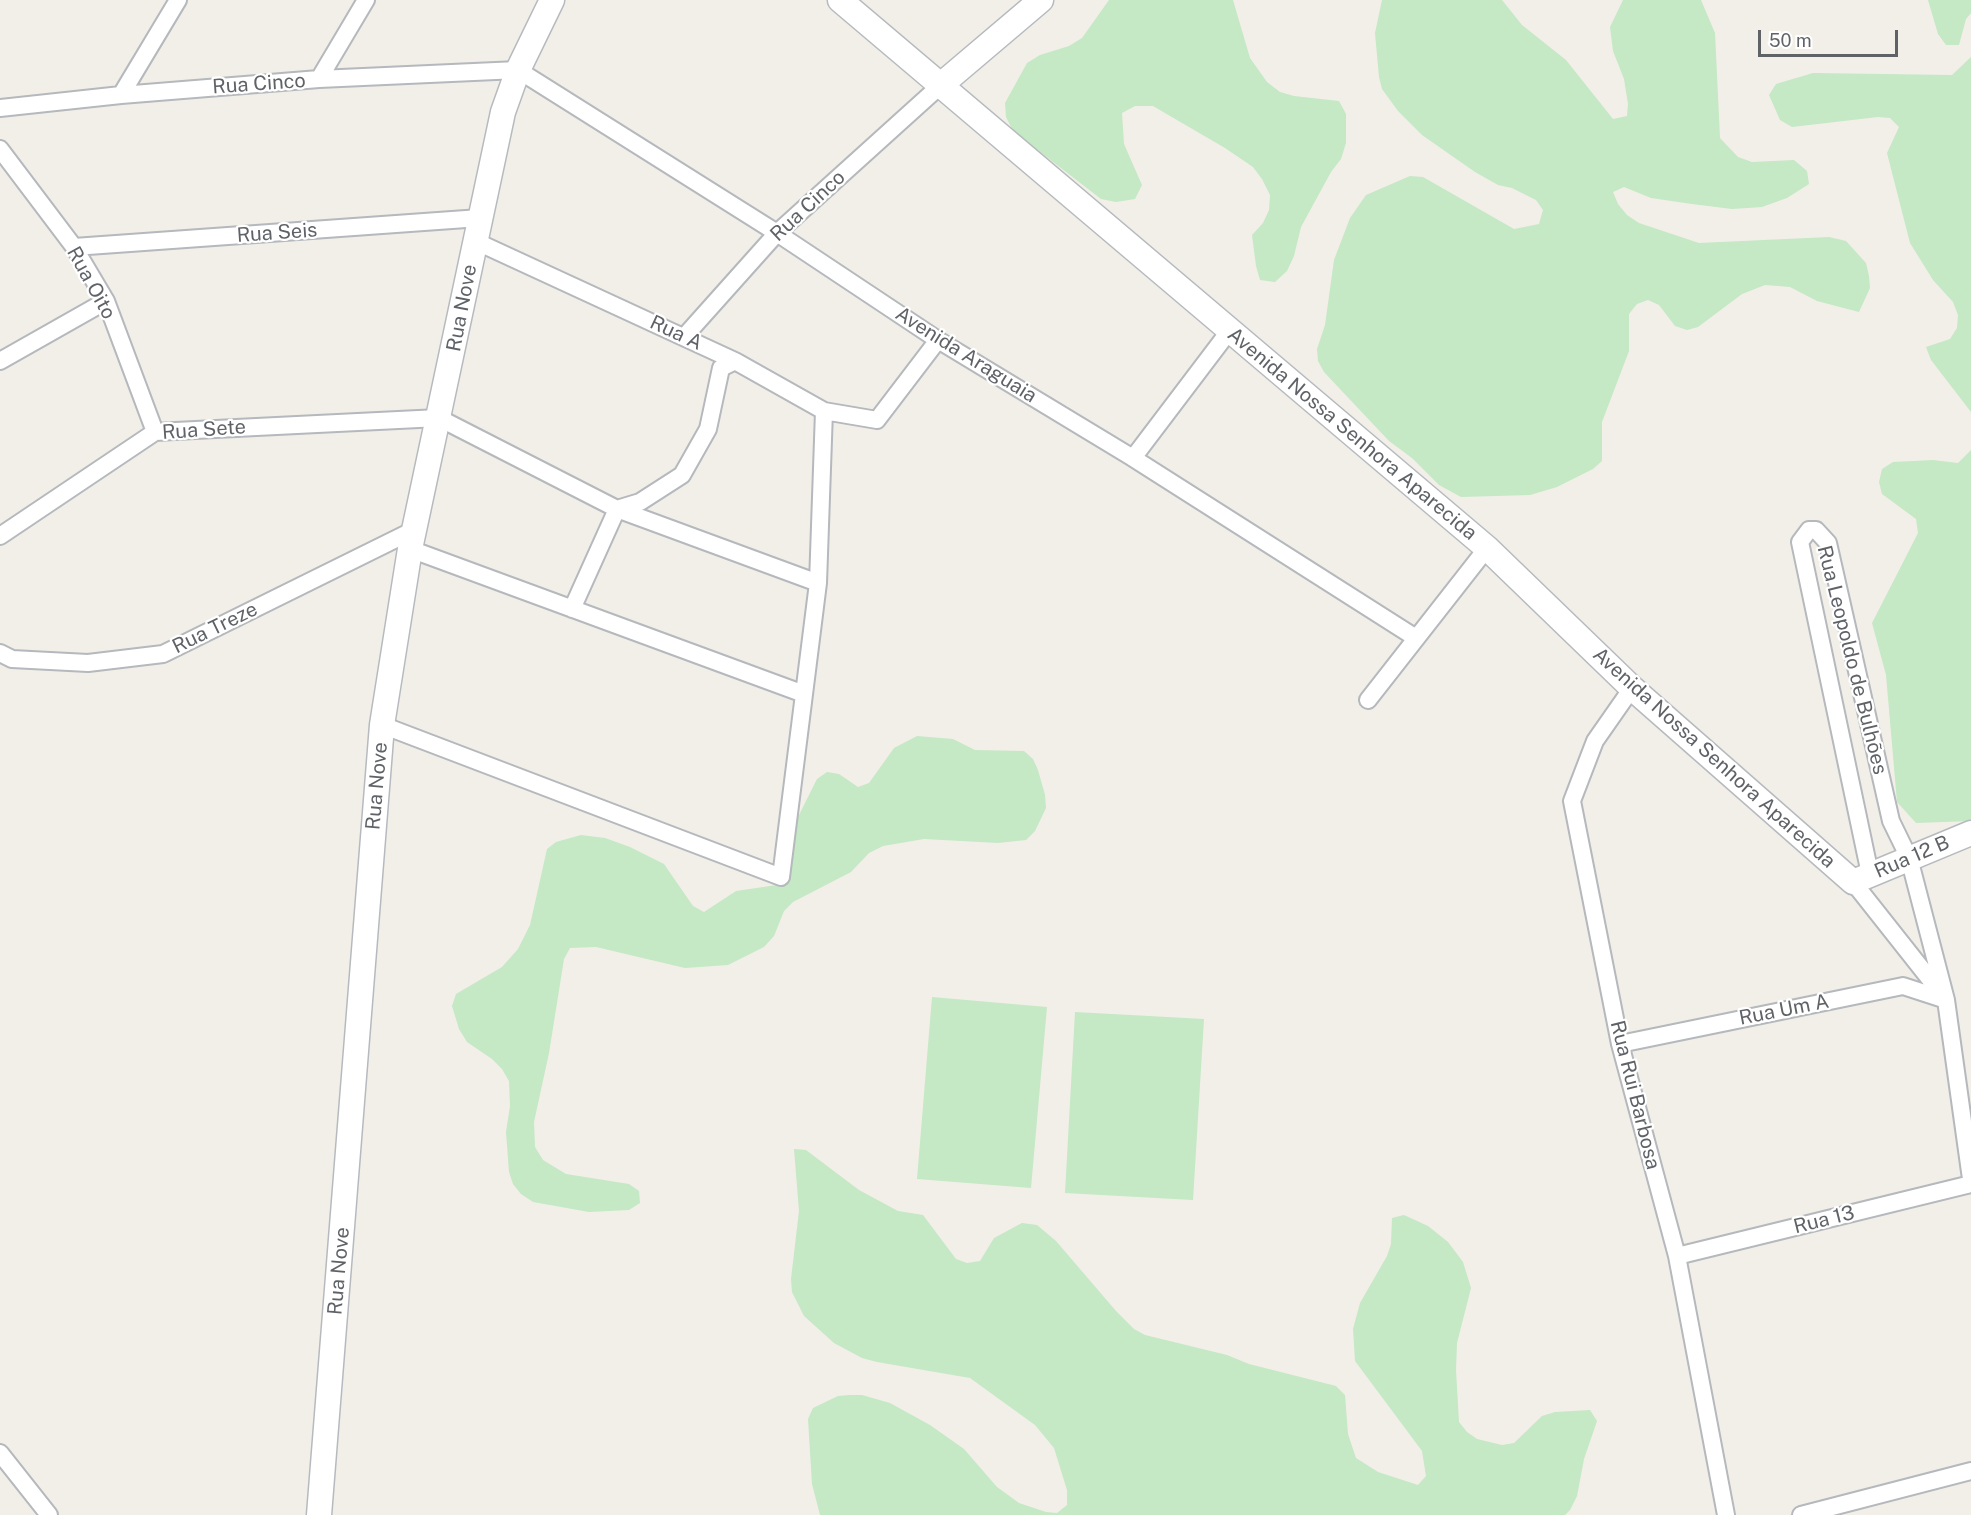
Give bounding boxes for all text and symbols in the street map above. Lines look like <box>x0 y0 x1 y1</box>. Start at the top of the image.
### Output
scale bar <box>1761 18 1900 56</box>
text: 50 m <box>1769 30 1812 51</box>
street label: Rua Cinco <box>212 69 306 99</box>
street label: Rua Cinco <box>766 165 850 247</box>
street label: Rua Seis <box>236 218 318 248</box>
street label: Rua Oito <box>61 243 121 323</box>
street label: Rua Nove <box>442 262 482 354</box>
street label: Avenida Araguaia <box>891 302 1041 408</box>
street label: Rua A <box>646 310 706 356</box>
street label: Avenida Nossa Senhora Aparecida <box>1222 323 1482 545</box>
street label: Rua Sete <box>161 415 247 445</box>
street label: Rua Leopoldo de Bulhões <box>1812 543 1892 777</box>
street label: Rua Treze <box>169 597 261 659</box>
street label: Avenida Nossa Senhora Aparecida <box>1588 643 1840 873</box>
street label: Rua Nove <box>361 741 393 831</box>
street label: Rua 12 B <box>1871 830 1953 884</box>
street label: Rua Um A <box>1737 990 1831 1030</box>
street label: Rua Rui Barbosa <box>1605 1018 1665 1172</box>
street label: Rua 13 <box>1791 1201 1857 1239</box>
street label: Rua Nove <box>323 1226 355 1316</box>

